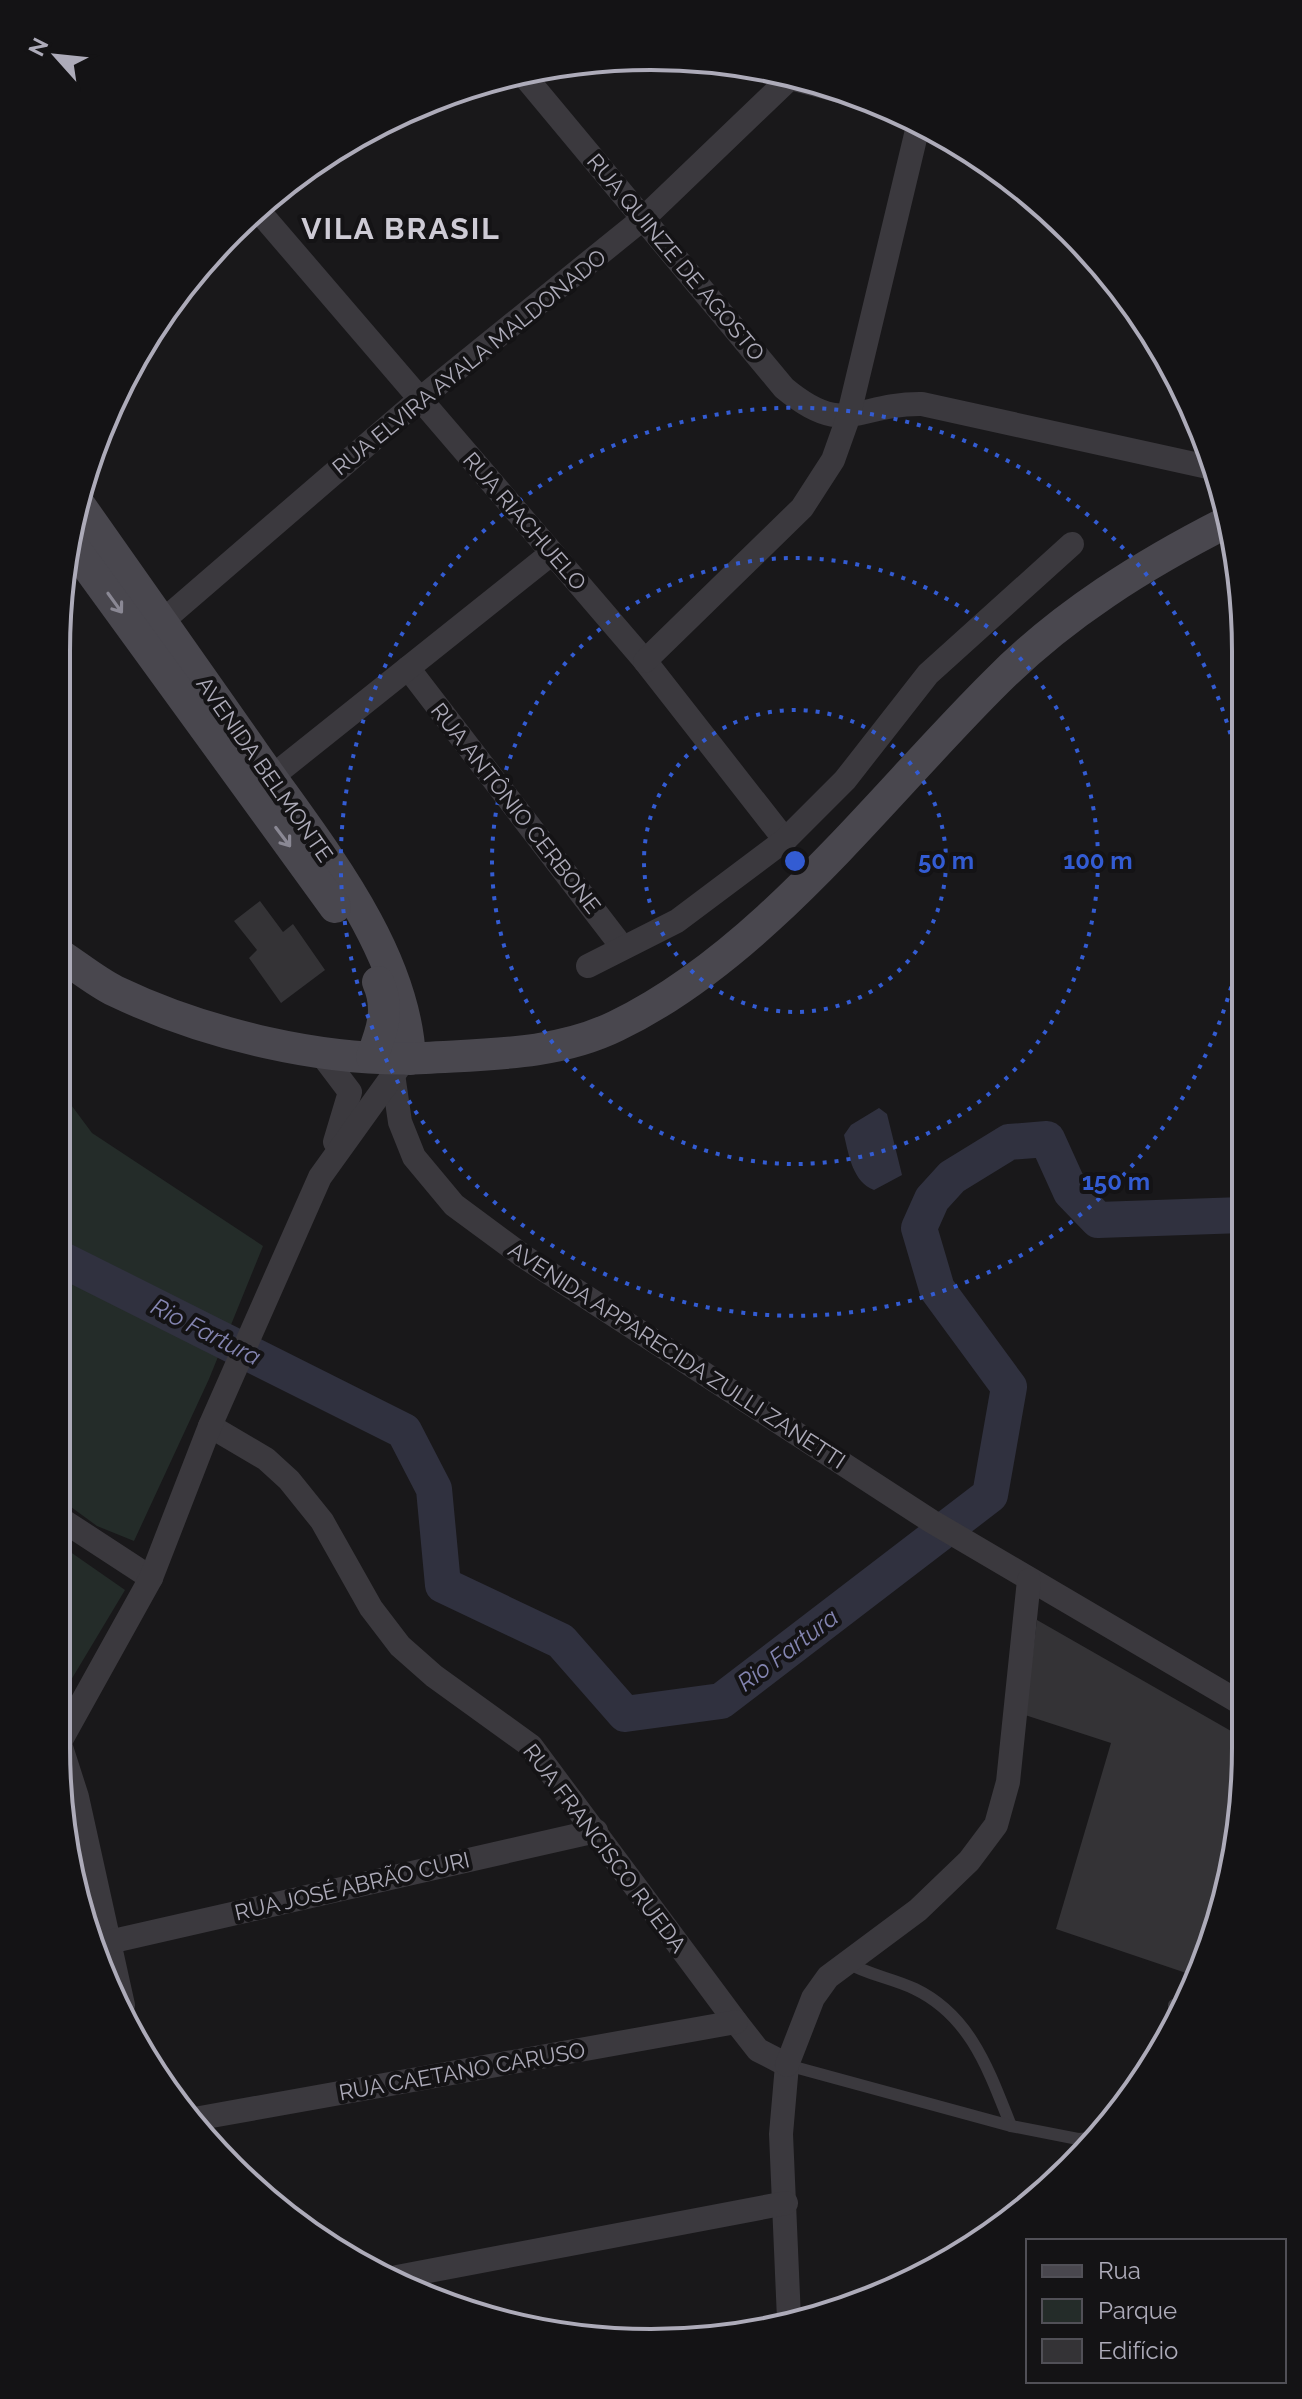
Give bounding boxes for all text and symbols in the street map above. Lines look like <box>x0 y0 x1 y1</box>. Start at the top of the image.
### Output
north arrow <box>16 16 96 96</box>
text: N <box>23 34 54 60</box>
street label: RUA QUINZE DE AGOSTO <box>582 148 770 366</box>
district label: VILA BRASIL <box>301 211 501 246</box>
street label: RUA ELVIRA AYALA MALDONADO <box>327 244 611 480</box>
street label: RUA RIACHUELO <box>458 447 592 595</box>
one-way arrow <box>107 592 124 614</box>
street label: AVENIDA BELMONTE <box>191 672 339 866</box>
street label: RUA ANTÔNIO CERBONE <box>426 698 606 918</box>
one-way arrow <box>275 826 292 847</box>
text: 50 m <box>918 846 974 875</box>
text: 100 m <box>1063 846 1133 875</box>
centre of rings <box>781 847 809 875</box>
text: 150 m <box>1082 1167 1150 1196</box>
street label: AVENIDA APPARECIDA ZULLI ZANETTI <box>504 1236 850 1474</box>
water label: Rio Fartura <box>147 1292 266 1371</box>
water label: Rio Fartura <box>731 1602 844 1697</box>
street label: RUA FRANCISCO RUEDA <box>518 1739 692 1958</box>
street label: RUA JOSÉ ABRÃO CURI <box>232 1846 472 1926</box>
street label: RUA CAETANO CARUSO <box>337 2037 587 2105</box>
legend <box>1026 2239 1286 2383</box>
text: Rua <box>1098 2256 1141 2285</box>
text: Parque <box>1098 2296 1177 2325</box>
text: Edifício <box>1098 2336 1178 2365</box>

